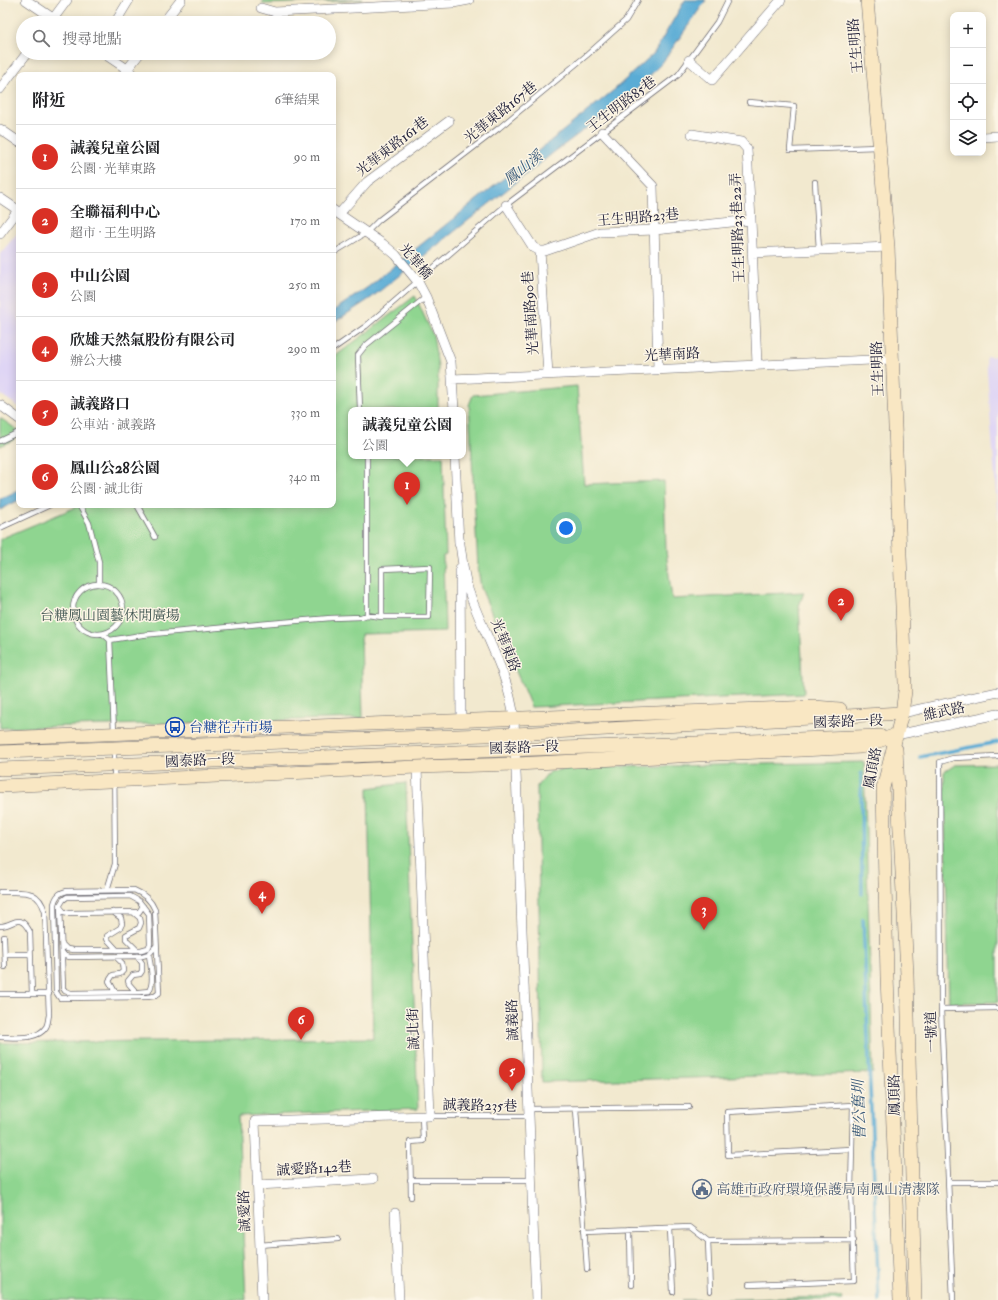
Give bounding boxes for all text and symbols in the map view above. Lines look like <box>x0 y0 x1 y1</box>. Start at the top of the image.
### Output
map controls <box>950 12 986 156</box>
button: + <box>950 12 986 48</box>
search box <box>16 16 336 60</box>
street label: 王生明路 <box>845 17 866 75</box>
icon: search <box>30 27 52 49</box>
text: 搜尋地點 <box>62 30 122 49</box>
button: − <box>950 48 986 84</box>
street label: 王生明路85巷 <box>583 73 659 136</box>
street label: 光華東路167巷 <box>461 78 540 147</box>
button: locate <box>950 84 986 120</box>
text: 附近 <box>32 90 66 111</box>
text: 6筆結果 <box>274 92 320 108</box>
street label: 光華東路161巷 <box>353 113 432 180</box>
button: layers <box>950 120 986 156</box>
text: 誠義兒童公園 <box>70 139 160 158</box>
water label: 鳳山溪 <box>500 146 548 190</box>
text: 1 <box>43 149 47 165</box>
text: 90 m <box>294 149 320 165</box>
text: 公園 · 光華東路 <box>70 161 156 177</box>
street label: 王生明路23巷22弄 <box>727 172 748 284</box>
text: 全聯福利中心 <box>70 203 160 222</box>
street label: 王生明路23巷 <box>596 205 680 230</box>
text: 2 <box>42 213 48 229</box>
text: 170 m <box>290 213 320 229</box>
text: 超市 · 王生明路 <box>70 225 156 241</box>
street label: 光華橋 <box>396 240 436 283</box>
text: 中山公園 <box>70 267 130 286</box>
street label: 光華南路90巷 <box>519 270 542 356</box>
text: 3 <box>43 277 48 293</box>
text: 250 m <box>288 277 320 293</box>
text: 公園 <box>70 289 96 305</box>
text: 欣雄天然氣股份有限公司 <box>70 331 235 350</box>
text: 4 <box>41 341 49 357</box>
text: 290 m <box>287 341 320 357</box>
street label: 王生明路 <box>868 341 887 397</box>
street label: 光華南路 <box>644 345 700 364</box>
text: 辦公大樓 <box>70 353 122 369</box>
text: 誠義路口 <box>70 395 130 414</box>
text: 5 <box>42 405 48 421</box>
text: 330 m <box>291 405 320 421</box>
popup <box>348 407 466 459</box>
text: 誠義兒童公園 <box>362 416 452 435</box>
text: 公車站 · 誠義路 <box>70 417 156 433</box>
text: 公園 <box>362 438 388 454</box>
text: 鳳山公28公園 <box>70 459 160 478</box>
text: 6 <box>42 469 48 485</box>
text: 340 m <box>289 469 320 485</box>
pin: 1 <box>394 472 420 505</box>
text: 公園 · 誠北街 <box>70 481 143 497</box>
your location <box>556 518 576 538</box>
pin: 2 <box>828 588 854 621</box>
park label: 台糖鳳山園藝休閒廣場 <box>40 607 180 624</box>
street label: 光華東路 <box>487 616 524 674</box>
street label: 維武路 <box>922 699 966 724</box>
street label: 國泰路一段 <box>813 712 883 731</box>
bus stop icon: 台糖花卉市場 <box>164 716 186 738</box>
place label: 台糖花卉市場 <box>189 719 273 736</box>
street label: 國泰路一段 <box>489 738 559 757</box>
street label: 鳳頂路 <box>860 746 885 790</box>
street label: 國泰路一段 <box>165 750 235 771</box>
pin: 4 <box>249 881 275 914</box>
pin: 3 <box>691 897 717 930</box>
street label: 誠義路 <box>503 999 522 1041</box>
pin: 6 <box>288 1007 314 1040</box>
street label: 誠北街 <box>404 1008 423 1050</box>
street label: 一號道 <box>922 1011 941 1053</box>
pin: 5 <box>499 1058 525 1091</box>
street label: 鳳頂路 <box>886 1074 903 1116</box>
water label: 曹公舊圳 <box>849 1077 870 1140</box>
street label: 誠義路235巷 <box>443 1096 517 1115</box>
street label: 誠愛路142巷 <box>276 1158 352 1179</box>
public building icon: 高雄市政府環境保護局南鳳山清潔隊 <box>691 1178 713 1200</box>
place label: 高雄市政府環境保護局南鳳山清潔隊 <box>716 1181 940 1198</box>
street label: 誠愛路 <box>235 1190 254 1232</box>

